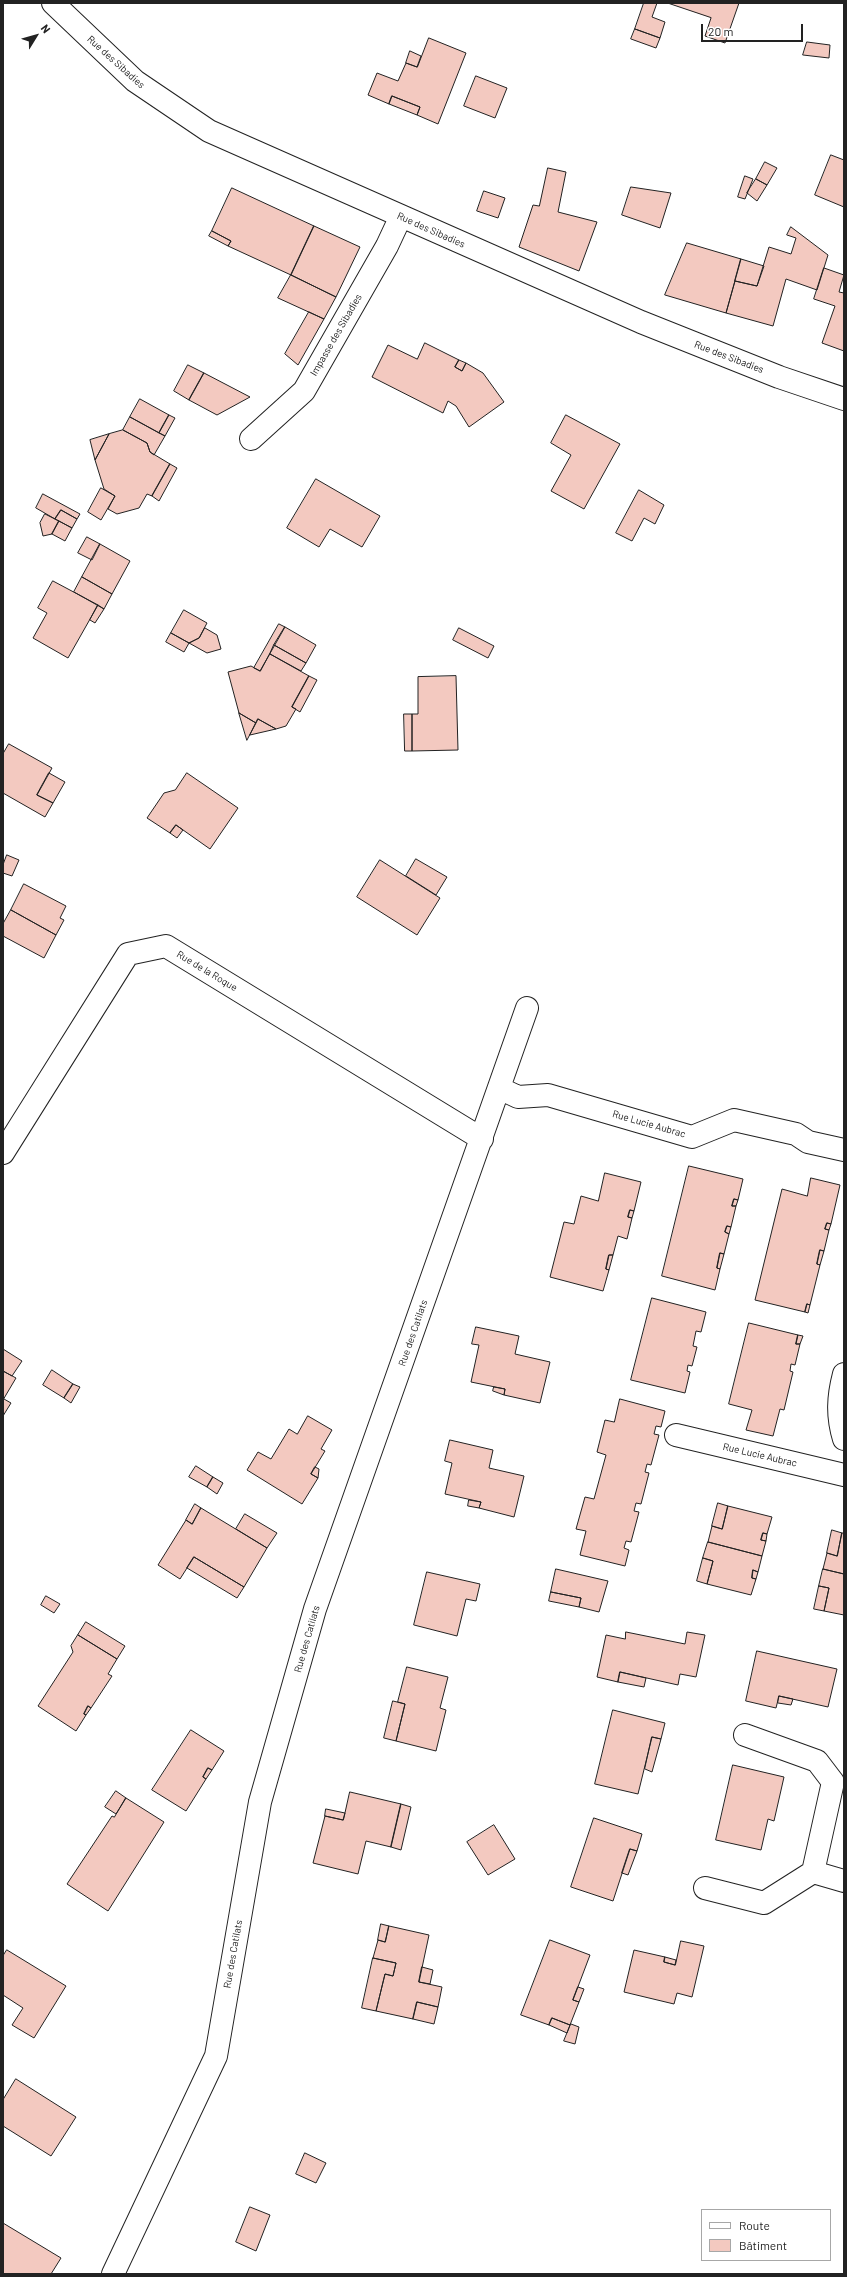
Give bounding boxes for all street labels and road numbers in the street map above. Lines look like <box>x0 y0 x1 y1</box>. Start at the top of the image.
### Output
street label: Rue des Sibadies <box>85 33 147 91</box>
street label: Rue des Sibadies <box>395 210 467 250</box>
street label: Impasse des Sibadies <box>308 292 364 378</box>
street label: Rue des Sibadies <box>693 338 765 376</box>
street label: Rue de la Roque <box>174 948 240 994</box>
street label: Rue Lucie Aubrac <box>611 1108 687 1140</box>
street label: Rue des Catilats <box>396 1298 430 1368</box>
street label: Rue Lucie Aubrac <box>722 1441 798 1469</box>
street label: Rue des Catilats <box>292 1604 322 1674</box>
street label: Rue des Catilats <box>221 1919 245 1989</box>

